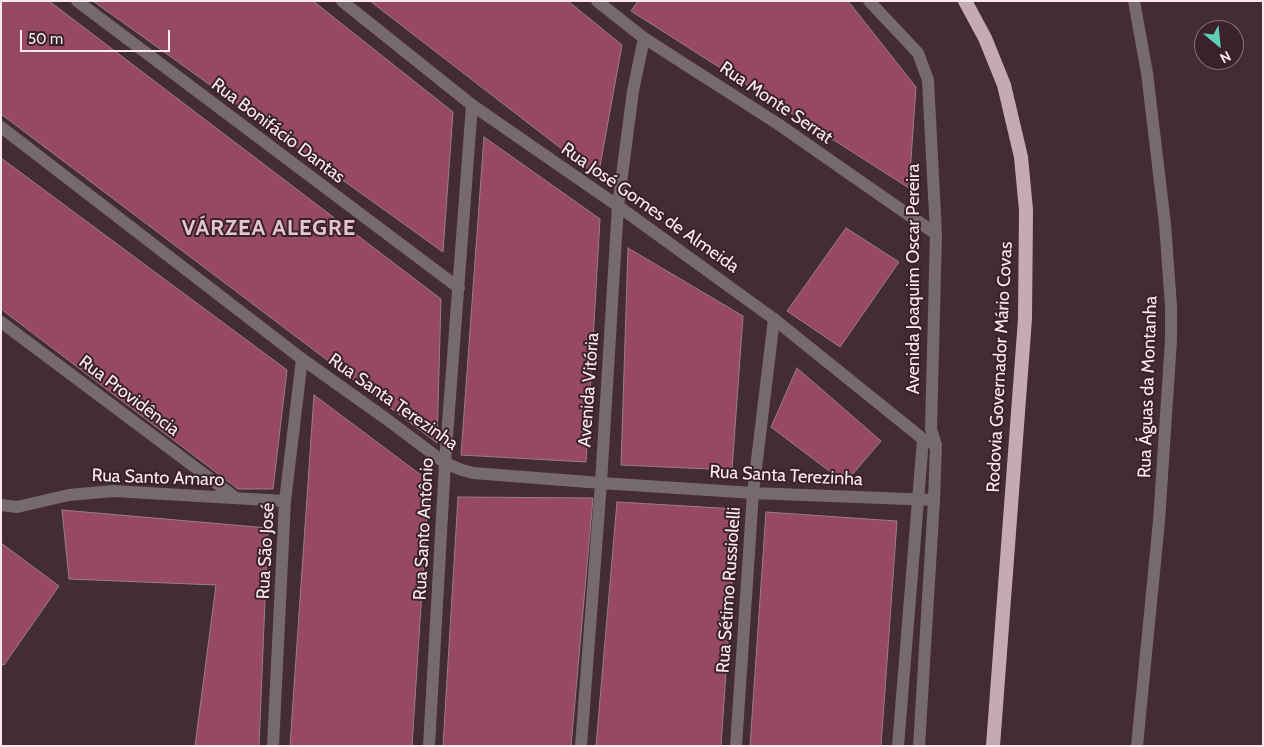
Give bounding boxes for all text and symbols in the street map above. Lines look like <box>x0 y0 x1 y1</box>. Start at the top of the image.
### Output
scale bar <box>22 20 172 52</box>
north arrow <box>1194 20 1244 70</box>
text: 50 m <box>28 30 63 48</box>
text: N <box>1217 47 1234 68</box>
street label: Rua Monte Serrat <box>715 57 837 149</box>
street label: Rua Bonifácio Dantas <box>207 74 349 188</box>
street label: Rua José Gomes de Almeida <box>557 138 743 278</box>
street label: Avenida Joaquim Oscar Pereira <box>903 164 925 394</box>
district label: VÁRZEA ALEGRE <box>180 216 358 242</box>
street label: Rodovia Governador Mário Covas <box>983 241 1017 493</box>
street label: Rua Águas da Montanha <box>1134 296 1162 478</box>
street label: Avenida Vitória <box>574 332 604 448</box>
street label: Rua Santa Terezinha <box>324 349 462 455</box>
street label: Rua Providência <box>74 351 184 441</box>
street label: Rua Santo Antônio <box>409 457 439 601</box>
street label: Rua Santa Terezinha <box>709 461 863 491</box>
street label: Rua Santo Amaro <box>91 465 225 491</box>
street label: Rua São José <box>253 502 279 600</box>
street label: Rua Sétimo Russiolelli <box>712 506 746 674</box>

